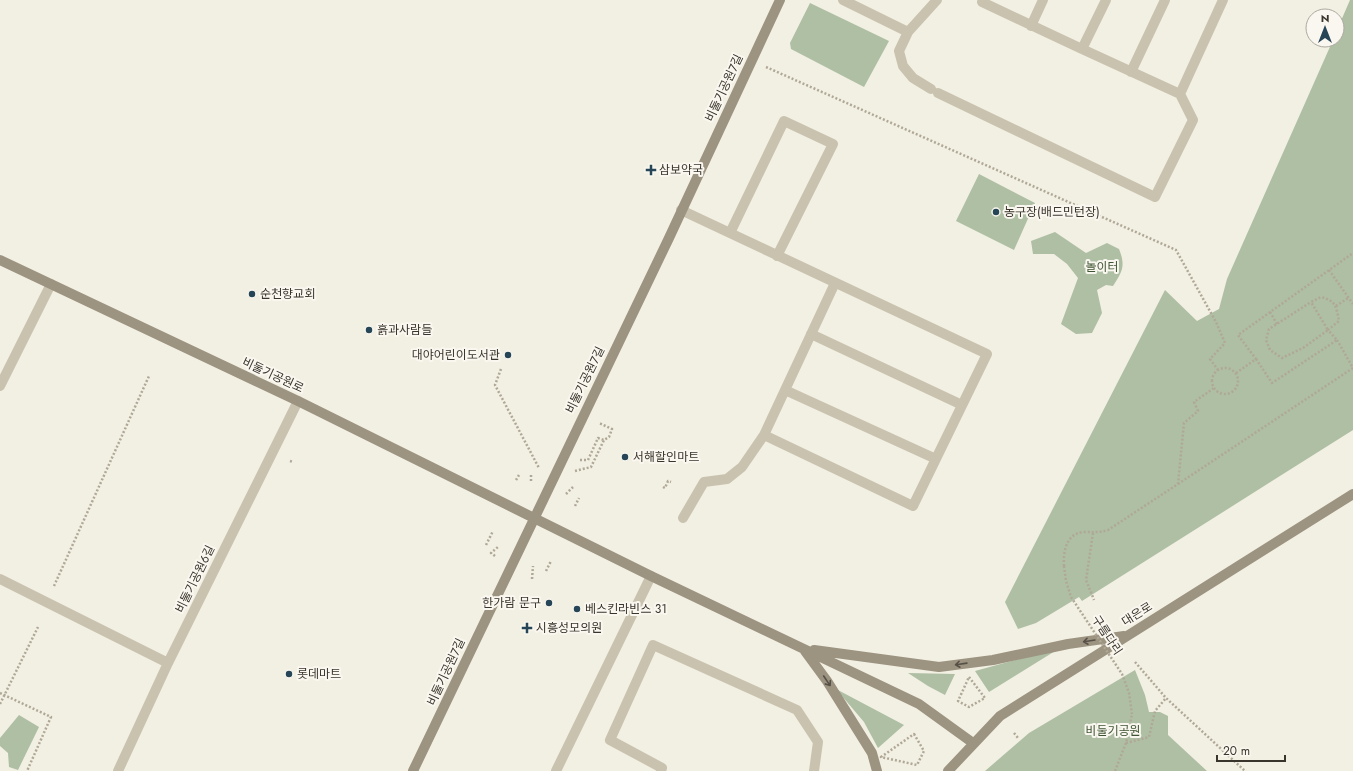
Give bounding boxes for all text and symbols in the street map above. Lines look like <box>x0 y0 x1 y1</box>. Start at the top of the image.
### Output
north arrow <box>1305 8 1345 48</box>
text: N <box>1321 10 1329 26</box>
street label: 비둘기공원7길 <box>701 51 747 125</box>
place label: 삼보약국 <box>659 161 703 179</box>
marker: 삼보약국 <box>646 165 656 175</box>
place label: 농구장(배드민턴장) <box>1004 203 1100 221</box>
marker: 농구장(배드민턴장) <box>991 207 1001 217</box>
park label: 놀이터 <box>1085 258 1119 276</box>
place label: 순천향교회 <box>260 285 315 303</box>
marker: 순천향교회 <box>247 289 257 299</box>
place label: 흙과사람들 <box>377 321 432 339</box>
marker: 흙과사람들 <box>364 325 374 335</box>
street label: 비둘기공원7길 <box>561 343 609 417</box>
place label: 대야어린이도서관 <box>412 346 500 364</box>
marker: 대야어린이도서관 <box>503 350 513 360</box>
street label: 비둘기공원로 <box>239 353 307 397</box>
place label: 서해할인마트 <box>633 448 699 466</box>
marker: 서해할인마트 <box>620 452 630 462</box>
street label: 비둘기공원6길 <box>171 542 219 616</box>
place label: 한가람 문구 <box>482 594 541 612</box>
marker: 한가람 문구 <box>544 598 554 608</box>
street label: 대은로 <box>1118 598 1156 630</box>
place label: 베스킨라빈스 31 <box>585 600 667 618</box>
marker: 베스킨라빈스 31 <box>572 604 582 614</box>
street label: 구름다리 <box>1087 612 1127 658</box>
place label: 시흥성모의원 <box>536 619 602 637</box>
marker: 시흥성모의원 <box>521 622 533 634</box>
street label: 비둘기공원7길 <box>423 635 469 709</box>
one-way arrow <box>1083 637 1096 645</box>
one-way arrow <box>955 660 968 668</box>
place label: 롯데마트 <box>297 665 341 683</box>
marker: 롯데마트 <box>284 669 294 679</box>
one-way arrow <box>823 675 831 687</box>
park label: 비둘기공원 <box>1085 722 1141 740</box>
scale bar <box>1217 737 1285 763</box>
text: 20 m <box>1223 742 1250 760</box>

